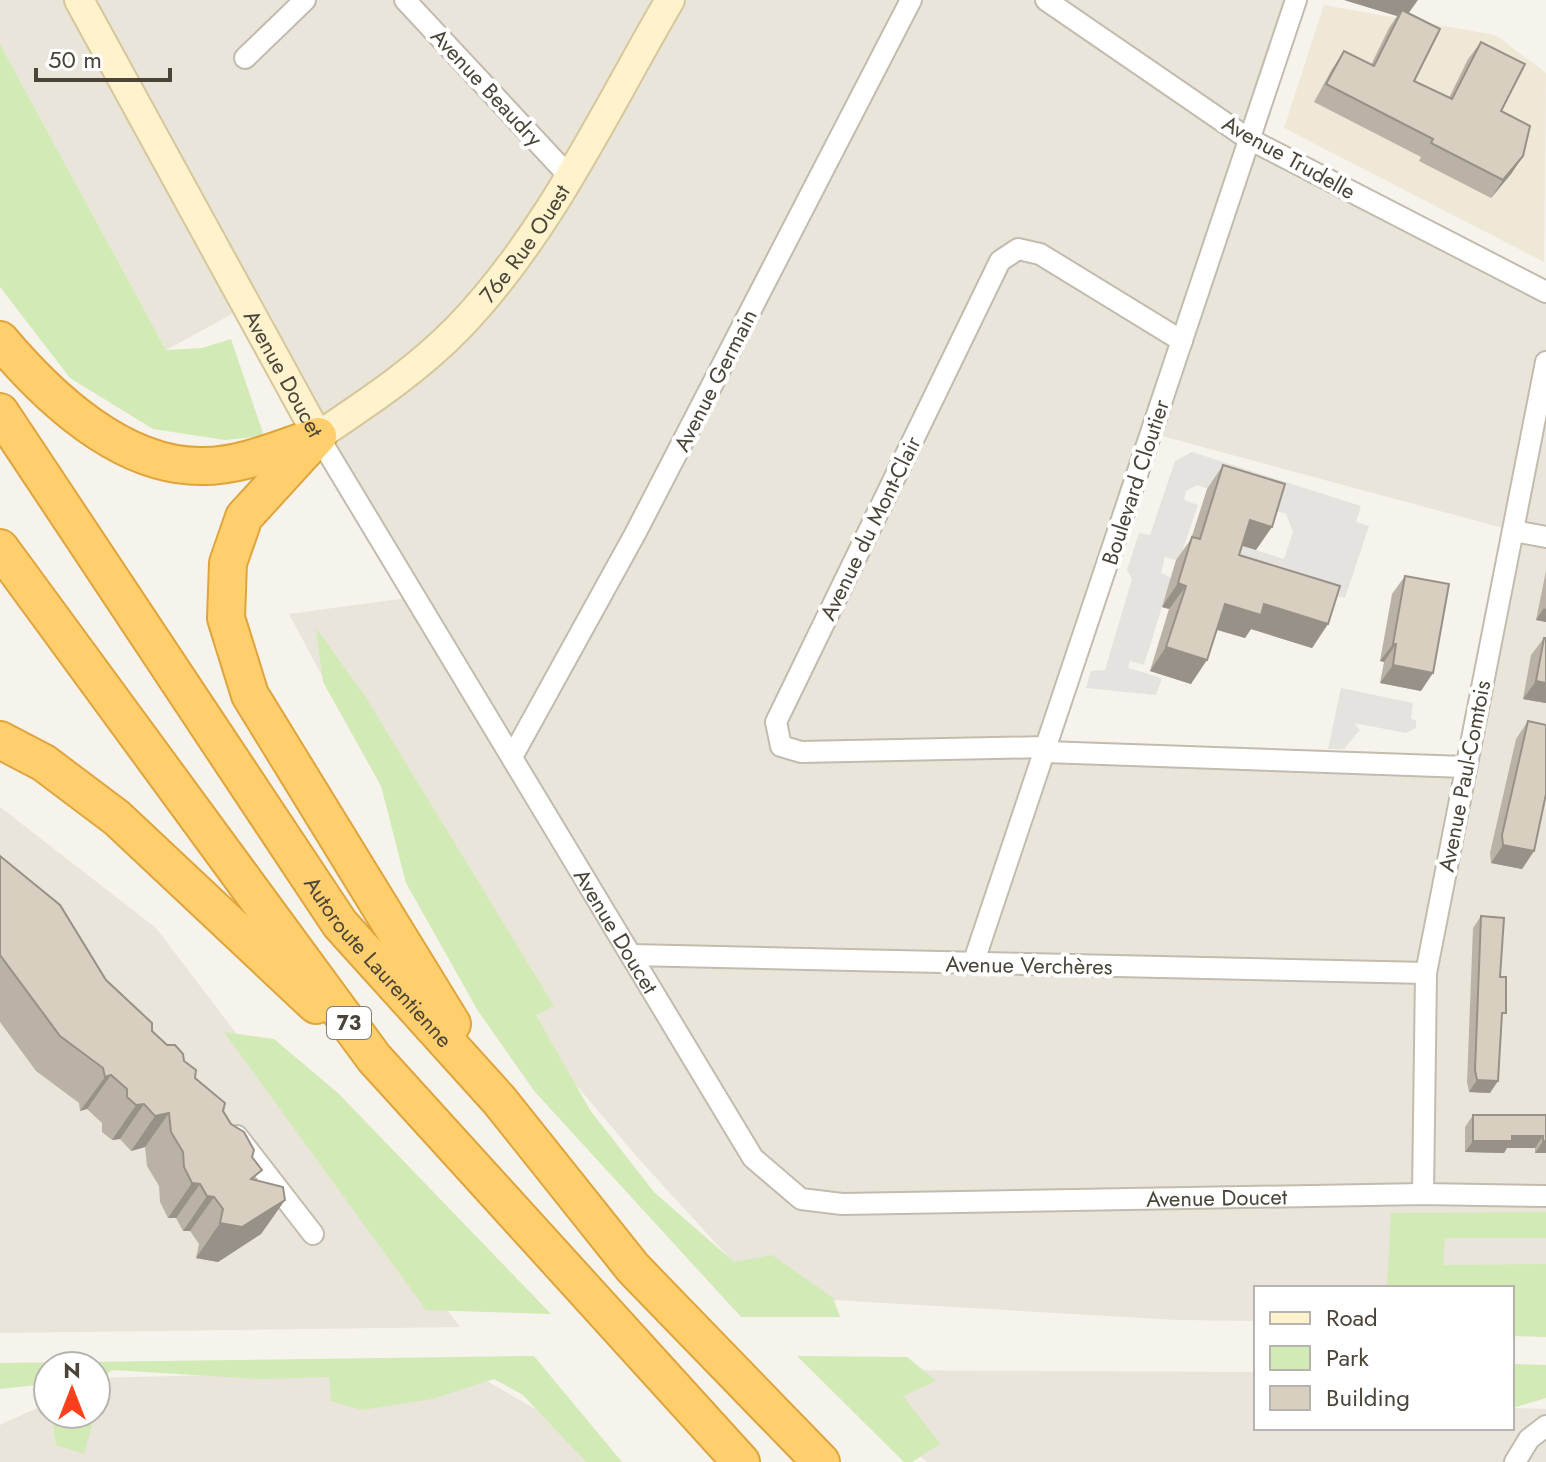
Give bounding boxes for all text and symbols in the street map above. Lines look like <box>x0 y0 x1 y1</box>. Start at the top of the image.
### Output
street label: Avenue Beaudry <box>424 21 551 153</box>
scale bar <box>36 32 170 82</box>
text: 50 m <box>48 42 102 77</box>
street label: Avenue Trudelle <box>1217 107 1361 207</box>
street label: 76e Rue Ouest <box>472 178 578 310</box>
street label: Avenue Germain <box>665 303 765 457</box>
street label: Avenue Doucet <box>236 304 332 444</box>
street label: Boulevard Cloutier <box>1093 395 1177 569</box>
street label: Avenue du Mont-Clair <box>812 430 929 625</box>
street label: Avenue Paul-Comtois <box>1430 677 1498 875</box>
street label: Avenue Doucet <box>566 862 667 1000</box>
street label: Autoroute Laurentienne <box>296 870 460 1054</box>
street label: Avenue Verchères <box>945 948 1113 982</box>
road number: 73 <box>327 1007 371 1039</box>
street label: Avenue Doucet <box>1146 1180 1288 1215</box>
legend <box>1254 1286 1514 1430</box>
text: Road <box>1326 1300 1378 1335</box>
text: Park <box>1326 1340 1369 1375</box>
north arrow <box>32 1350 112 1430</box>
text: N <box>63 1354 81 1386</box>
text: Building <box>1326 1380 1410 1415</box>

